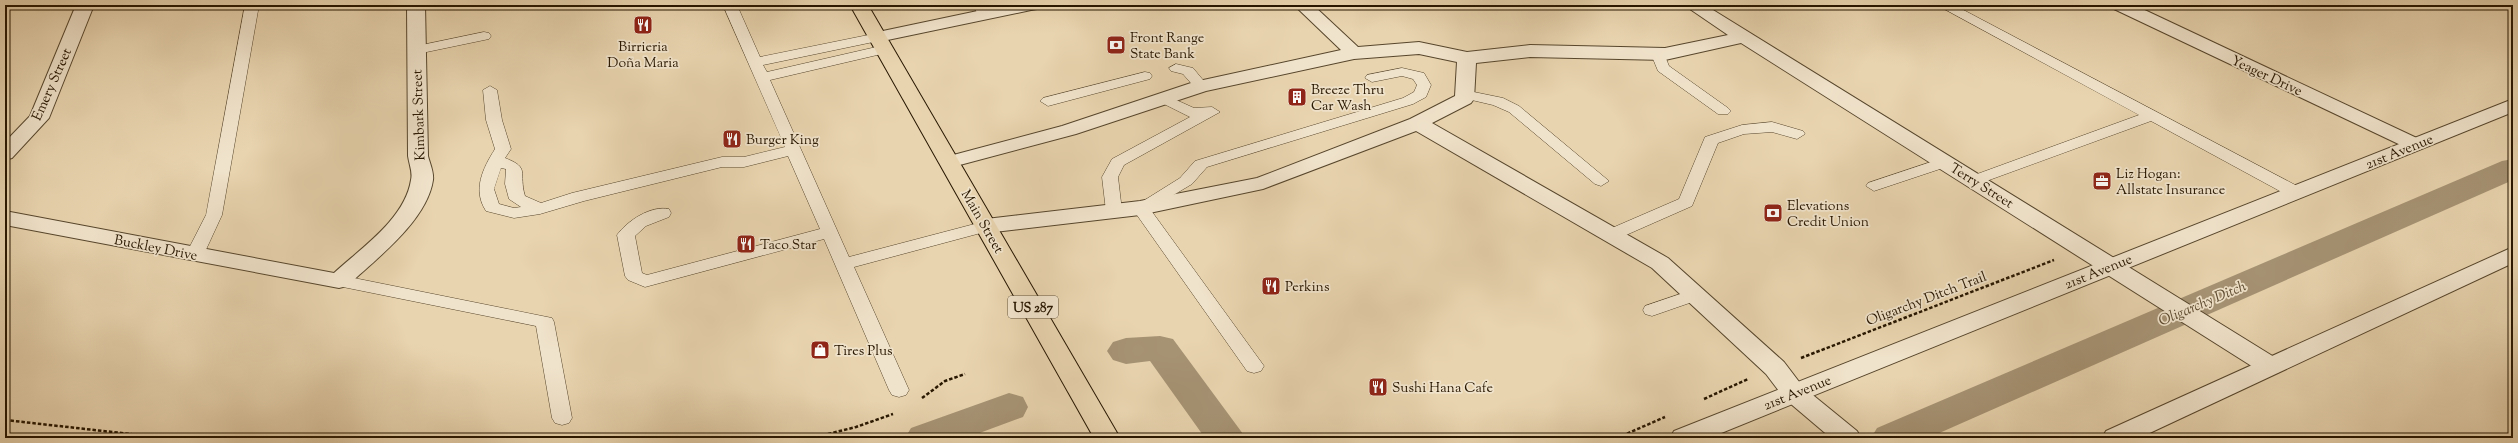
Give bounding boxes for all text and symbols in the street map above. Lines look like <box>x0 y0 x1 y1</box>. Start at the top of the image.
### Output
restaurant icon: Birrieria Doña Maria <box>632 14 654 36</box>
place label: Front Range State Bank <box>1130 29 1204 65</box>
bank icon: Front Range State Bank <box>1105 34 1127 56</box>
place label: Birrieria Doña Maria <box>607 38 679 74</box>
street label: Emery Street <box>28 45 78 124</box>
street label: Yeager Drive <box>2227 52 2305 102</box>
street label: Kimbark Street <box>408 69 432 161</box>
place label: Breeze Thru Car Wash <box>1311 81 1384 117</box>
building icon: Breeze Thru Car Wash <box>1286 86 1308 108</box>
restaurant icon: Burger King <box>721 128 743 150</box>
street label: 21st Avenue <box>2363 130 2437 175</box>
place label: Burger King <box>746 131 819 151</box>
street label: Terry Street <box>1945 159 2017 214</box>
place label: Liz Hogan: Allstate Insurance <box>2116 165 2225 201</box>
office icon: Liz Hogan: Allstate Insurance <box>2091 170 2113 192</box>
street label: Main Street <box>955 186 1008 258</box>
place label: Elevations Credit Union <box>1787 197 1869 233</box>
bank icon: Elevations Credit Union <box>1762 202 1784 224</box>
street label: Buckley Drive <box>112 231 199 267</box>
restaurant icon: Taco Star <box>735 233 757 255</box>
place label: Taco Star <box>760 236 817 256</box>
street label: 21st Avenue <box>2062 250 2136 295</box>
street label: Oligarchy Ditch Trail <box>1863 268 1990 332</box>
restaurant icon: Perkins <box>1260 275 1282 297</box>
water label: Oligarchy Ditch <box>2155 276 2250 332</box>
place label: Perkins <box>1285 278 1329 298</box>
road number: US 287 <box>1008 296 1058 318</box>
shop icon: Tires Plus <box>809 339 831 361</box>
place label: Tires Plus <box>834 342 893 362</box>
street label: 21st Avenue <box>1761 371 1835 416</box>
restaurant icon: Sushi Hana Cafe <box>1367 376 1389 398</box>
place label: Sushi Hana Cafe <box>1392 379 1493 399</box>

